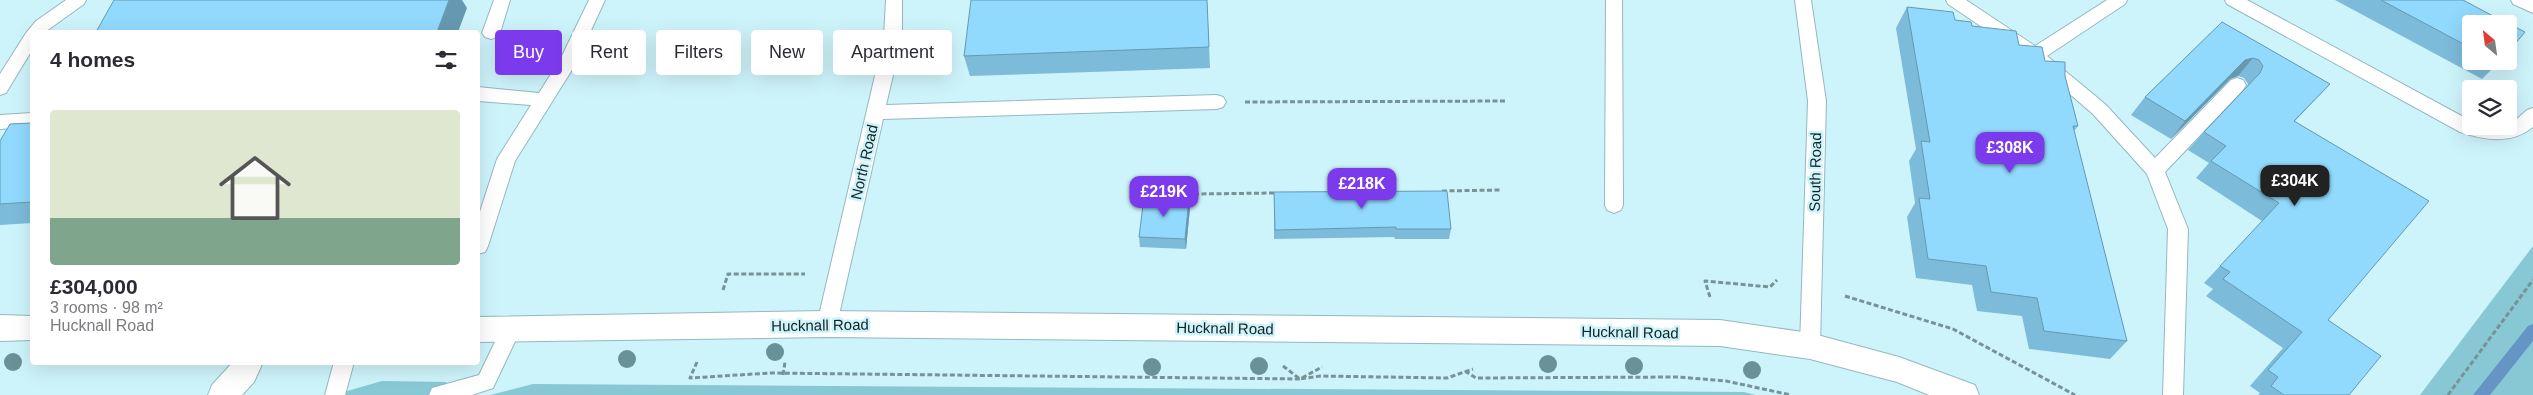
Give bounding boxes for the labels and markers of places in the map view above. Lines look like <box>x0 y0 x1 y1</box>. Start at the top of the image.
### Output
pin: £308K <box>1975 132 2045 174</box>
pin: £304K <box>2260 164 2330 207</box>
pin: £218K <box>1327 168 1397 210</box>
pin: £219K <box>1129 176 1199 218</box>

